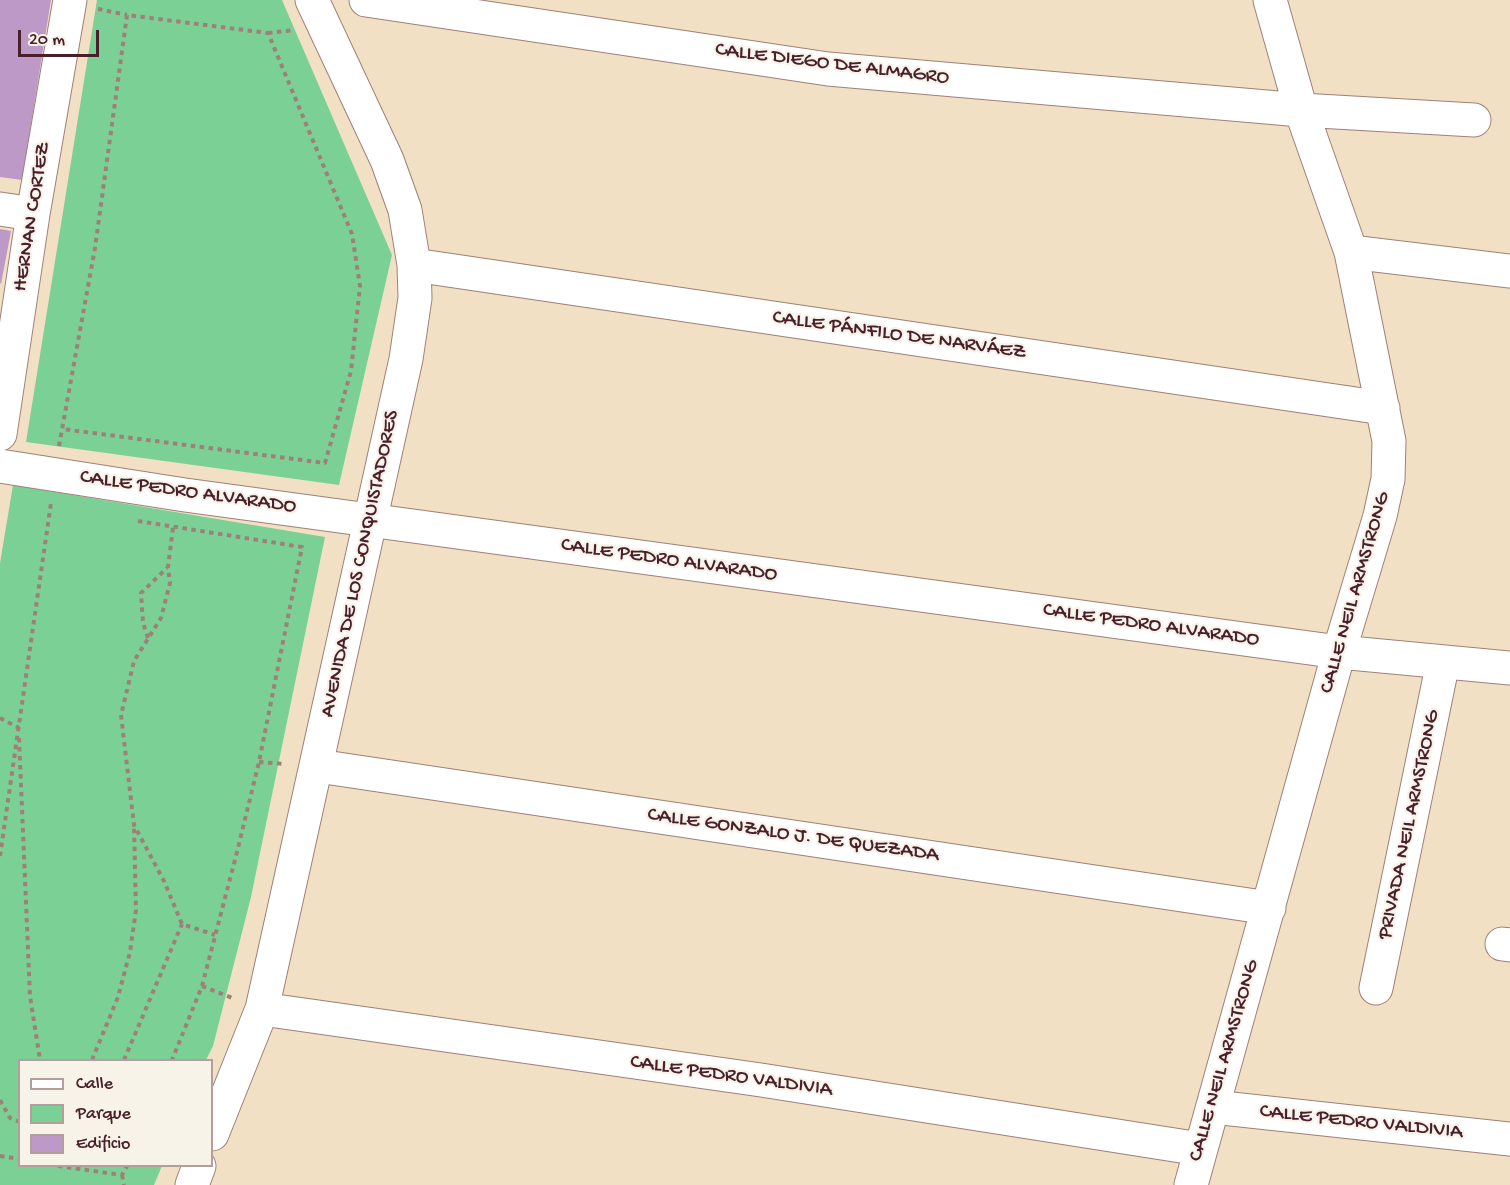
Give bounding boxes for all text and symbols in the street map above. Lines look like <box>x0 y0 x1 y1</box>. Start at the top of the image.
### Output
scale bar <box>21 18 102 56</box>
text: 20 m <box>29 30 65 51</box>
street label: CALLE DIEGO DE ALMAGRO <box>714 38 950 92</box>
street label: HERNAN CORTEZ <box>9 141 57 293</box>
street label: CALLE PÁNFILO DE NARVÁEZ <box>771 306 1027 366</box>
street label: AVENIDA DE LOS CONQUISTADORES <box>316 408 406 720</box>
street label: CALLE PEDRO ALVARADO <box>78 465 298 521</box>
street label: CALLE NEIL ARMSTRONG <box>1315 490 1397 696</box>
street label: CALLE PEDRO ALVARADO <box>559 533 779 589</box>
street label: CALLE PEDRO ALVARADO <box>1041 598 1261 654</box>
street label: PRIVADA NEIL ARMSTRONG <box>1373 708 1447 942</box>
street label: CALLE GONZALO J. DE QUEZADA <box>646 803 940 869</box>
street label: CALLE NEIL ARMSTRONG <box>1184 958 1266 1164</box>
street label: CALLE PEDRO VALDIVIA <box>628 1050 834 1104</box>
legend <box>18 1059 213 1167</box>
text: Calle <box>76 1074 113 1095</box>
street label: CALLE PEDRO VALDIVIA <box>1258 1100 1464 1146</box>
text: Parque <box>76 1104 131 1125</box>
text: Edificio <box>76 1134 130 1155</box>

